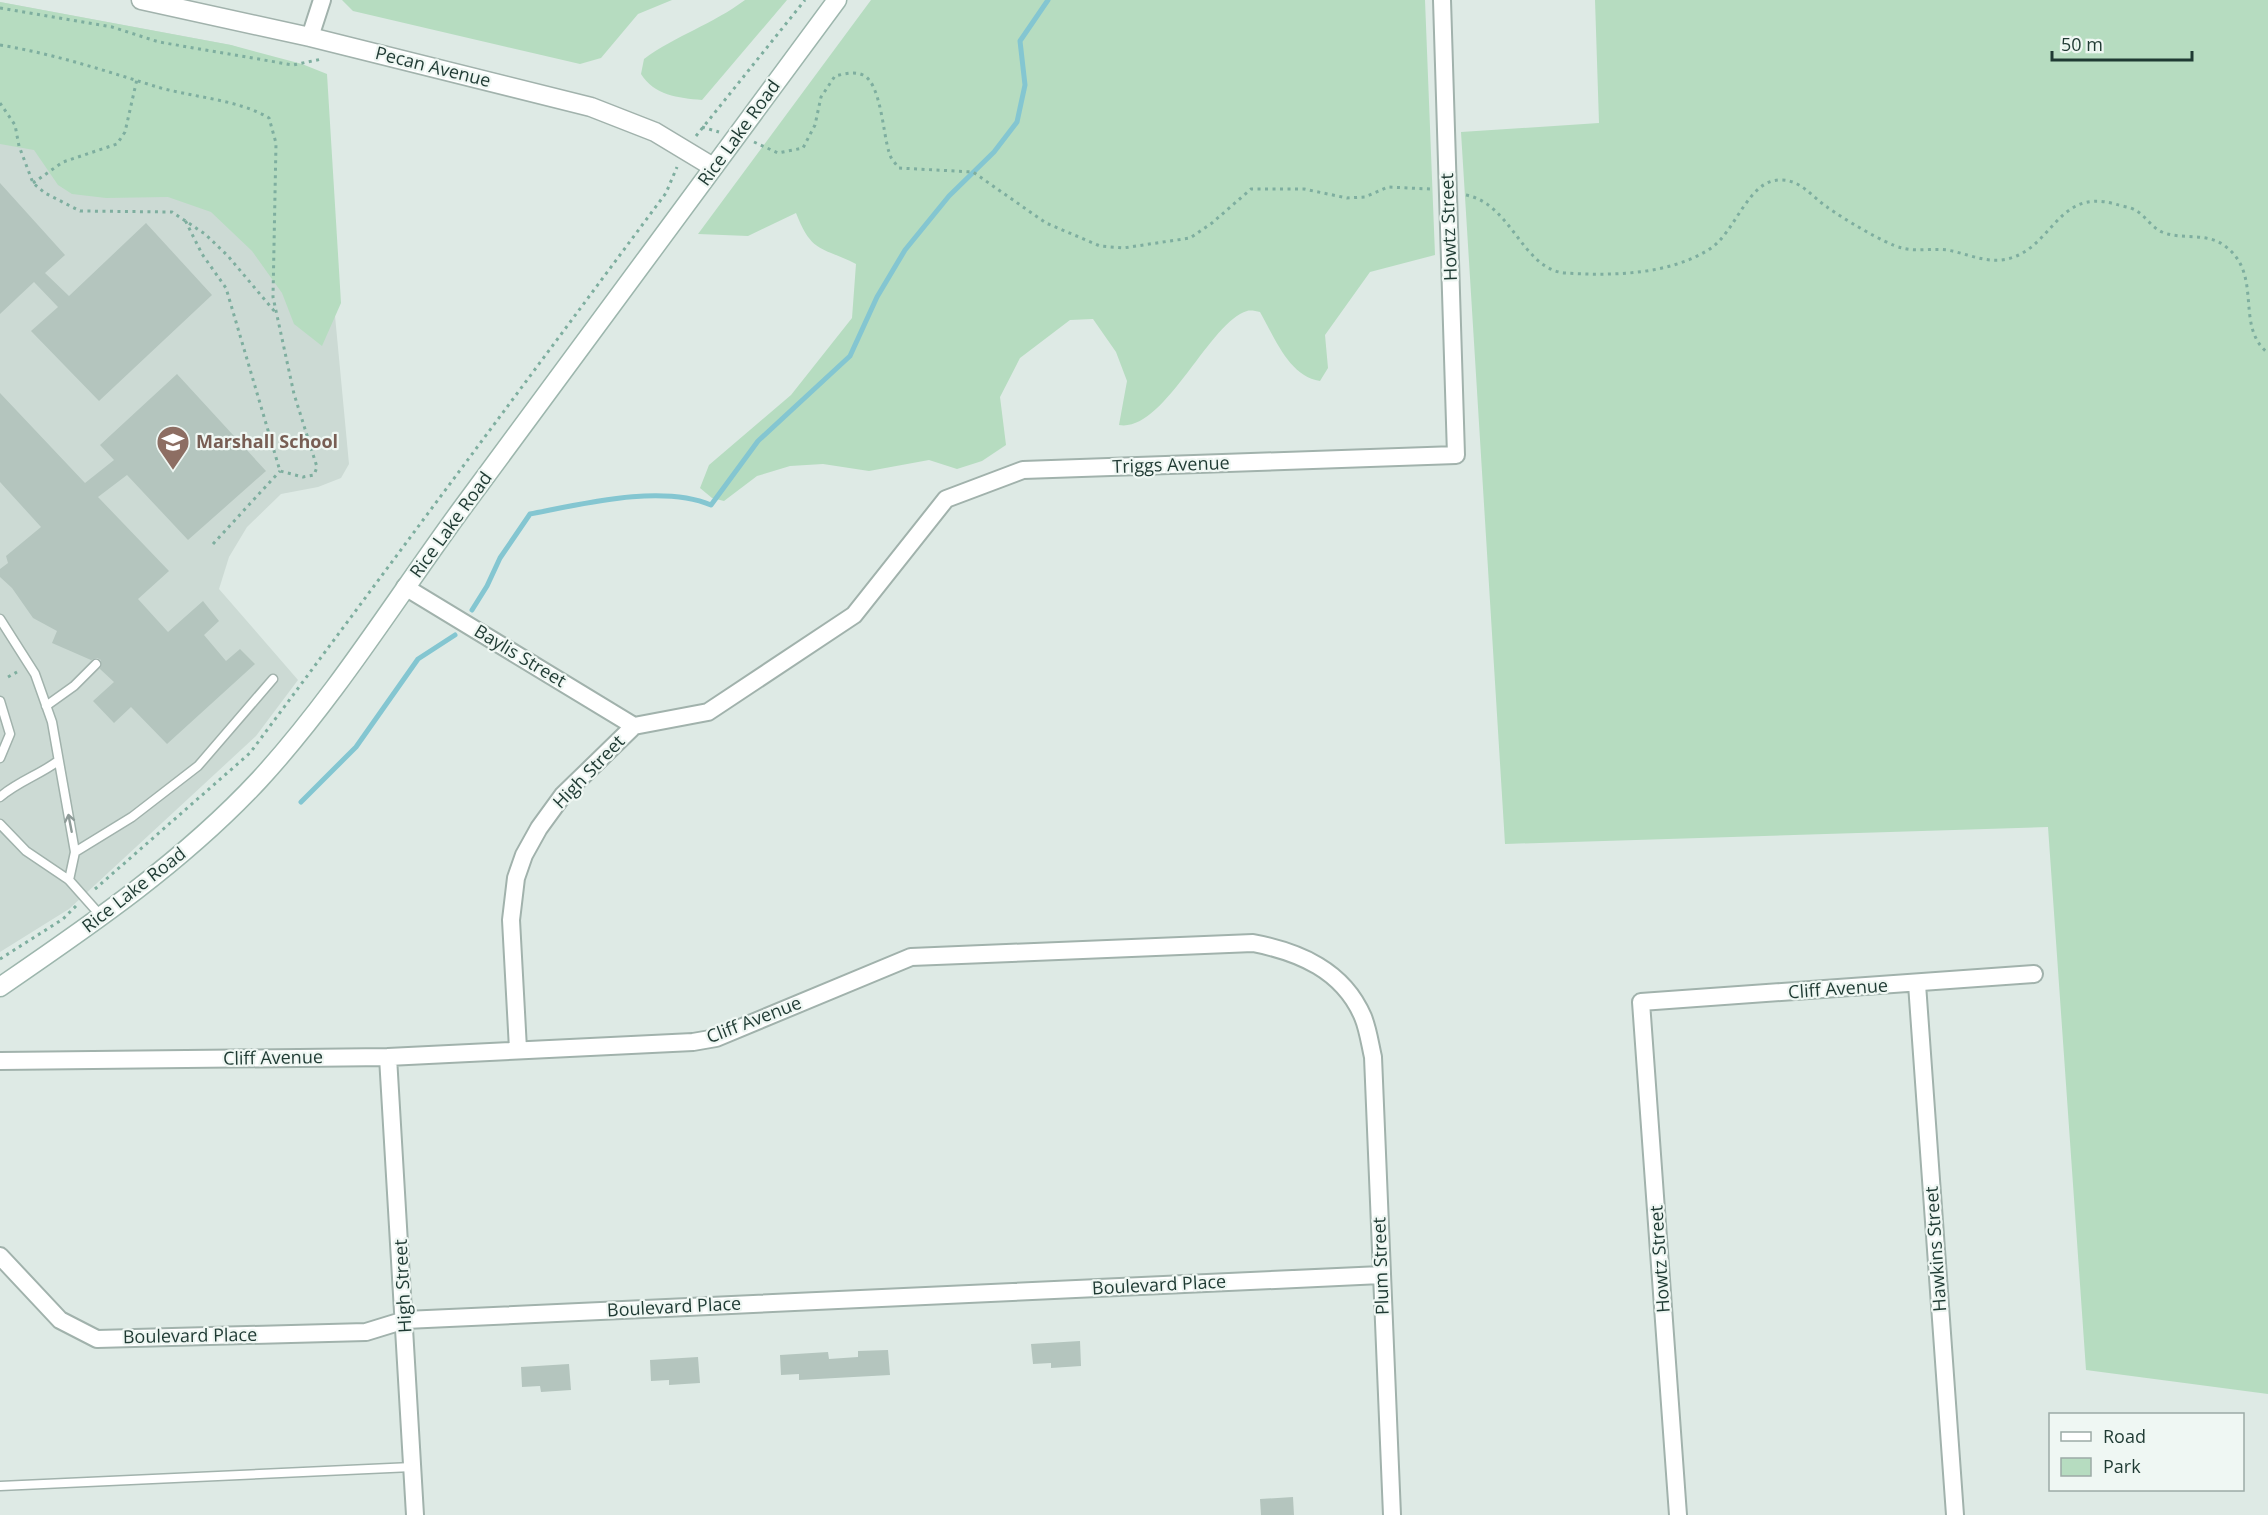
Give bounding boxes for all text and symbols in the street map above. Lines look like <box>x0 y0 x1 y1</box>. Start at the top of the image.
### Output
scale bar <box>2052 24 2192 62</box>
text: 50 m <box>2061 32 2103 56</box>
street label: Pecan Avenue <box>373 40 493 92</box>
street label: Rice Lake Road <box>692 75 785 190</box>
street label: Howtz Street <box>1434 173 1462 281</box>
school or university icon: Marshall School <box>155 424 191 471</box>
place label: Marshall School <box>196 429 338 453</box>
street label: Triggs Avenue <box>1112 450 1230 478</box>
street label: Rice Lake Road <box>404 467 497 582</box>
street label: Baylis Street <box>470 618 571 692</box>
street label: High Street <box>547 729 629 813</box>
one-way arrow <box>64 814 75 833</box>
street label: Rice Lake Road <box>76 841 190 937</box>
street label: Cliff Avenue <box>1787 973 1889 1003</box>
street label: Cliff Avenue <box>703 990 805 1048</box>
street label: Cliff Avenue <box>223 1044 323 1070</box>
street label: Hawkins Street <box>1919 1185 1951 1313</box>
street label: Howtz Street <box>1643 1204 1675 1314</box>
street label: Plum Street <box>1366 1217 1394 1315</box>
street label: High Street <box>388 1239 416 1333</box>
street label: Boulevard Place <box>1091 1269 1227 1299</box>
street label: Boulevard Place <box>606 1291 742 1321</box>
street label: Boulevard Place <box>123 1322 257 1348</box>
legend <box>2049 1413 2244 1491</box>
text: Road <box>2103 1424 2146 1448</box>
text: Park <box>2103 1454 2141 1478</box>

